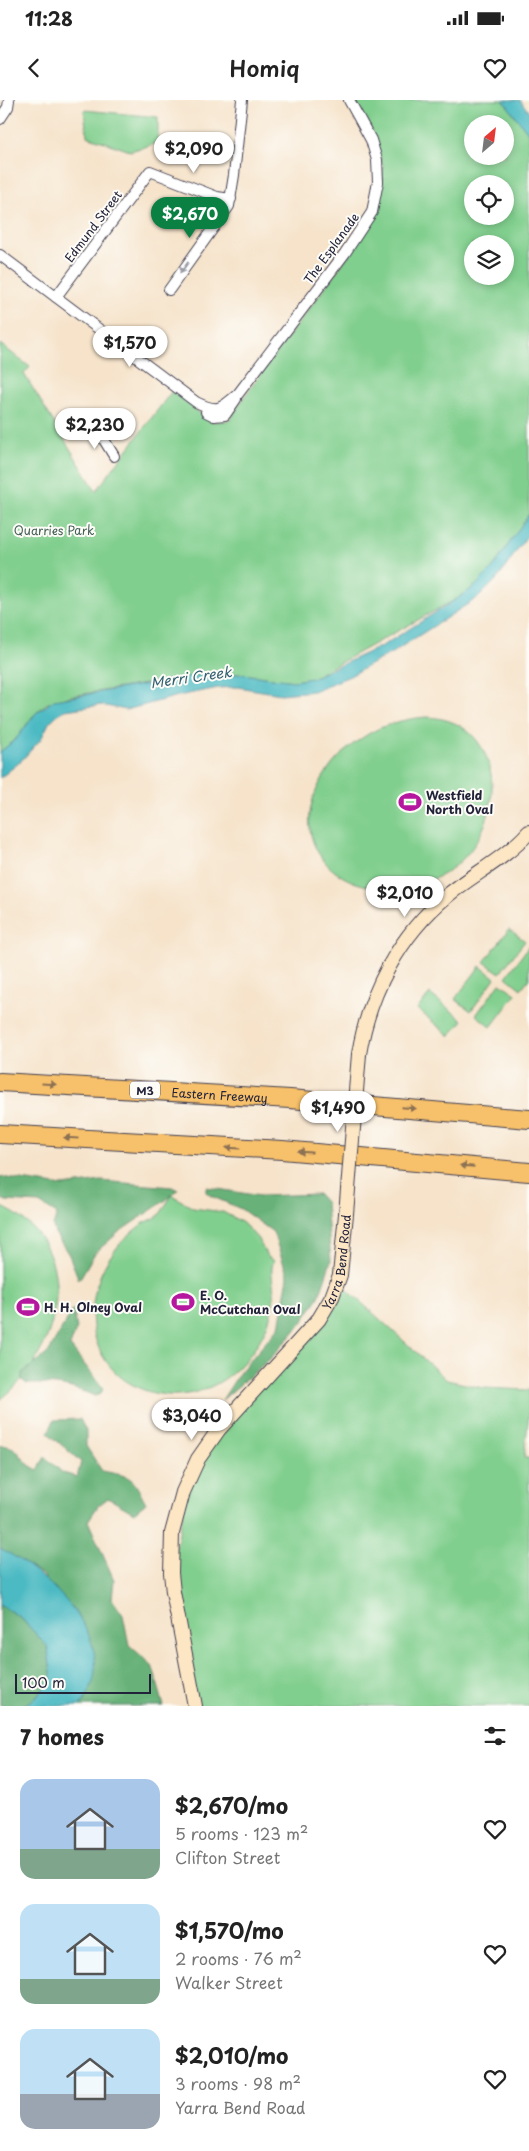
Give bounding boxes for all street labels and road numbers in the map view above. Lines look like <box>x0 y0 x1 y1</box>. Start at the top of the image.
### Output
street label: Edmund Street <box>60 186 126 266</box>
street label: The Esplanade <box>299 208 363 287</box>
road number: M3 <box>130 1082 160 1098</box>
street label: Eastern Freeway <box>171 1083 268 1107</box>
street label: Yarra Bend Road <box>317 1214 355 1313</box>

